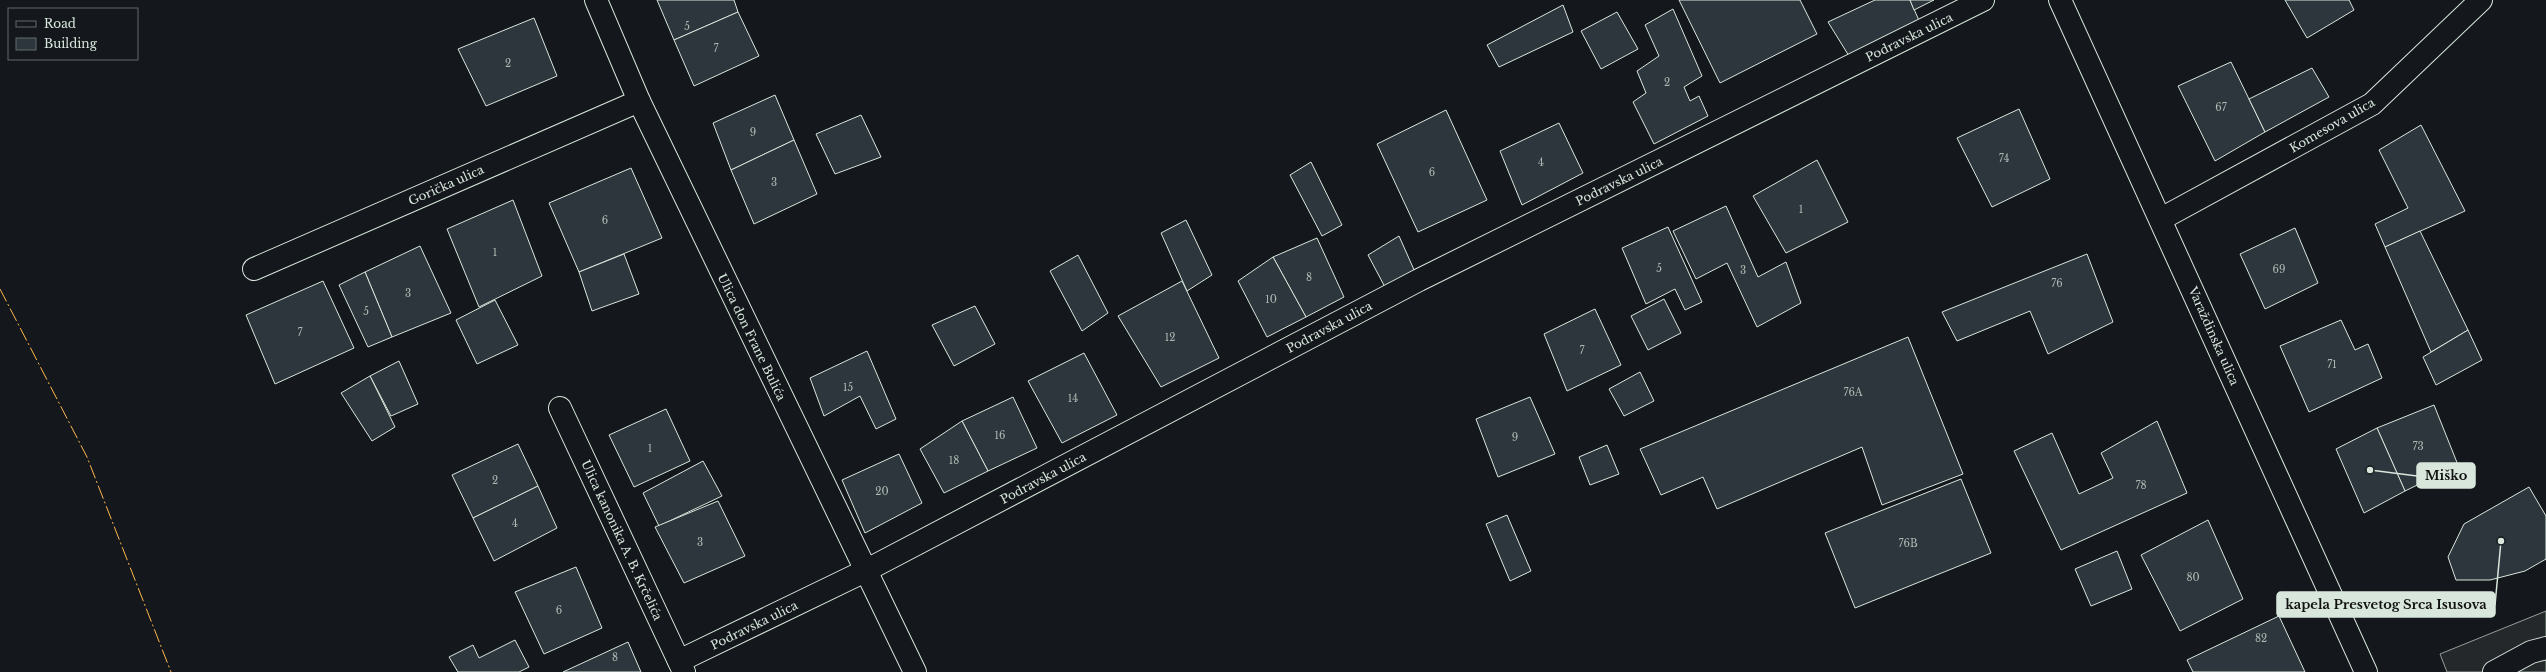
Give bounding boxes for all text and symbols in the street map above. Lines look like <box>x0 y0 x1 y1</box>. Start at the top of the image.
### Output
legend <box>8 8 138 60</box>
street label: Podravska ulica <box>1863 9 1955 65</box>
text: Road <box>44 16 76 31</box>
house number: 5 <box>684 20 690 33</box>
text: Building <box>44 36 98 51</box>
house number: 7 <box>713 42 719 55</box>
house number: 2 <box>505 57 511 70</box>
house number: 2 <box>1664 76 1670 89</box>
street label: Komesova ulica <box>2287 94 2378 155</box>
house number: 67 <box>2215 101 2228 114</box>
house number: 9 <box>750 126 756 139</box>
house number: 74 <box>1999 152 2009 165</box>
street label: Podravska ulica <box>1573 153 1665 209</box>
house number: 4 <box>1538 156 1544 169</box>
street label: Gorička ulica <box>406 162 486 208</box>
house number: 6 <box>1429 166 1435 179</box>
house number: 3 <box>771 176 777 189</box>
house number: 1 <box>1799 203 1803 216</box>
house number: 6 <box>602 214 608 227</box>
house number: 1 <box>493 246 497 259</box>
house number: 5 <box>1656 262 1662 275</box>
house number: 69 <box>2273 263 2285 276</box>
house number: 3 <box>1740 264 1746 277</box>
street label: Ulica don Frane Bulića <box>715 271 789 403</box>
house number: 8 <box>1306 271 1312 284</box>
house number: 76 <box>2051 277 2063 290</box>
street label: Varaždinska ulica <box>2185 283 2243 388</box>
house number: 3 <box>405 287 411 300</box>
house number: 10 <box>1265 293 1277 306</box>
street label: Podravska ulica <box>1284 298 1375 356</box>
house number: 5 <box>363 305 369 318</box>
house number: 7 <box>297 326 303 339</box>
house number: 12 <box>1165 331 1175 344</box>
house number: 7 <box>1579 344 1585 357</box>
house number: 71 <box>2327 358 2337 371</box>
house number: 15 <box>843 381 853 394</box>
house number: 76A <box>1843 386 1863 399</box>
house number: 14 <box>1068 392 1078 405</box>
house number: 16 <box>995 429 1005 442</box>
house number: 9 <box>1512 431 1518 444</box>
house number: 73 <box>2412 440 2424 453</box>
house number: 1 <box>648 442 652 455</box>
street label: Podravska ulica <box>998 449 1089 507</box>
house number: 18 <box>949 454 959 467</box>
street label: Ulica kanonika A. B. Krčelića <box>578 457 666 623</box>
callout: Miško <box>2417 463 2475 488</box>
text: Miško <box>2425 467 2468 484</box>
house number: 2 <box>492 474 498 487</box>
house number: 78 <box>2135 479 2147 492</box>
house number: 20 <box>875 485 889 498</box>
house number: 4 <box>512 517 518 530</box>
house number: 3 <box>697 536 703 549</box>
house number: 76B <box>1898 537 1918 550</box>
house number: 80 <box>2186 571 2200 584</box>
callout: kapela Presvetog Srca Isusova <box>2277 592 2495 617</box>
text: kapela Presvetog Srca Isusova <box>2285 596 2487 613</box>
street label: Podravska ulica <box>708 597 800 653</box>
house number: 6 <box>556 604 562 617</box>
house number: 82 <box>2255 632 2267 645</box>
house number: 8 <box>612 651 618 664</box>

